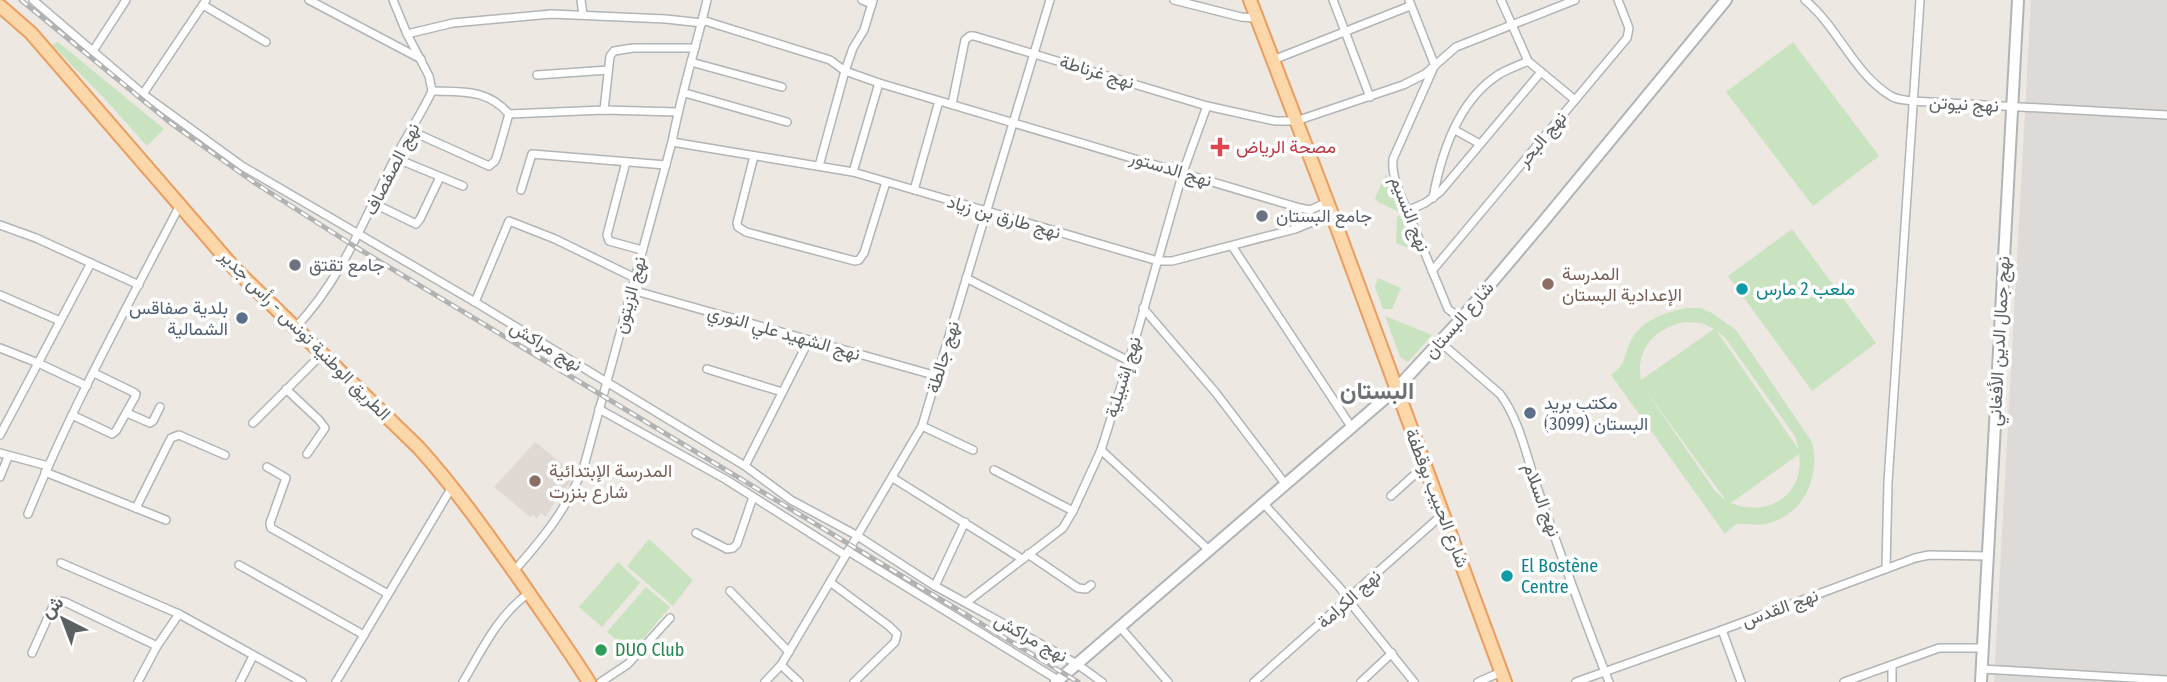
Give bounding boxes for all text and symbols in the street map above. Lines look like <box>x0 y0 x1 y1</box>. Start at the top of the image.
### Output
street label: نهج غرناطة <box>1057 50 1137 95</box>
street label: نهج نيوتن <box>1928 91 1999 118</box>
street label: نهج البحر <box>1512 107 1572 173</box>
street label: نهج الصفصاف <box>359 119 425 219</box>
place label: مصحة الرياض <box>1236 136 1336 158</box>
marker: مصحة الرياض <box>1210 137 1230 157</box>
street label: نهج الدستور <box>1126 146 1215 193</box>
street label: نهج النسيم <box>1385 173 1434 255</box>
street label: نهج طارق بن زياد <box>944 190 1063 245</box>
place label: جامع البستان <box>1276 205 1372 228</box>
marker: جامع البستان <box>1254 208 1270 224</box>
street label: الطريق الوطنية تونس - رأس جدير <box>214 244 395 425</box>
place label: جامع تقتق <box>309 254 385 277</box>
street label: نهج الزيتون <box>609 254 652 336</box>
street label: نهج جمال الدين الأفغاني <box>1984 255 2018 427</box>
marker: جامع تقتق <box>287 257 303 273</box>
place label: المدرسة الإعدادية البستان <box>1562 263 1682 307</box>
marker: المدرسة الإعدادية البستان <box>1540 276 1556 292</box>
street label: شارع البستان <box>1420 277 1499 364</box>
place label: ملعب 2 مارس <box>1756 278 1855 300</box>
marker: ملعب 2 مارس <box>1734 281 1750 297</box>
place label: بلدية صفاقس الشمالية <box>129 297 228 340</box>
street label: نهج الشهيد علي النوري <box>704 301 863 369</box>
marker: بلدية صفاقس الشمالية <box>234 310 250 326</box>
street label: نهج مراكش <box>505 316 586 377</box>
street label: نهج جالطة <box>922 318 965 396</box>
street label: نهج إشبيلية <box>1100 334 1147 420</box>
district label: البستان <box>1340 377 1414 405</box>
place label: مكتب بريد البستان (3099) <box>1544 392 1648 435</box>
marker: مكتب بريد البستان (3099) <box>1522 405 1538 421</box>
street label: شارع الحبيب بوقطفة <box>1399 425 1474 571</box>
place label: المدرسة الإبتدائية شارع بنزرت <box>549 460 672 504</box>
street label: نهج السلام <box>1518 460 1565 540</box>
marker: المدرسة الإبتدائية شارع بنزرت <box>527 473 543 489</box>
place label: El Bostène Centre <box>1521 555 1598 598</box>
street label: نهج الكرامة <box>1313 565 1386 634</box>
marker: El Bostène Centre <box>1499 568 1515 584</box>
north arrow <box>28 584 98 654</box>
street label: نهج القدس <box>1739 584 1822 633</box>
text: ش <box>36 590 68 623</box>
street label: نهج مراكش <box>990 609 1072 668</box>
place label: DUO Club <box>615 639 684 661</box>
marker: DUO Club <box>593 642 609 658</box>

